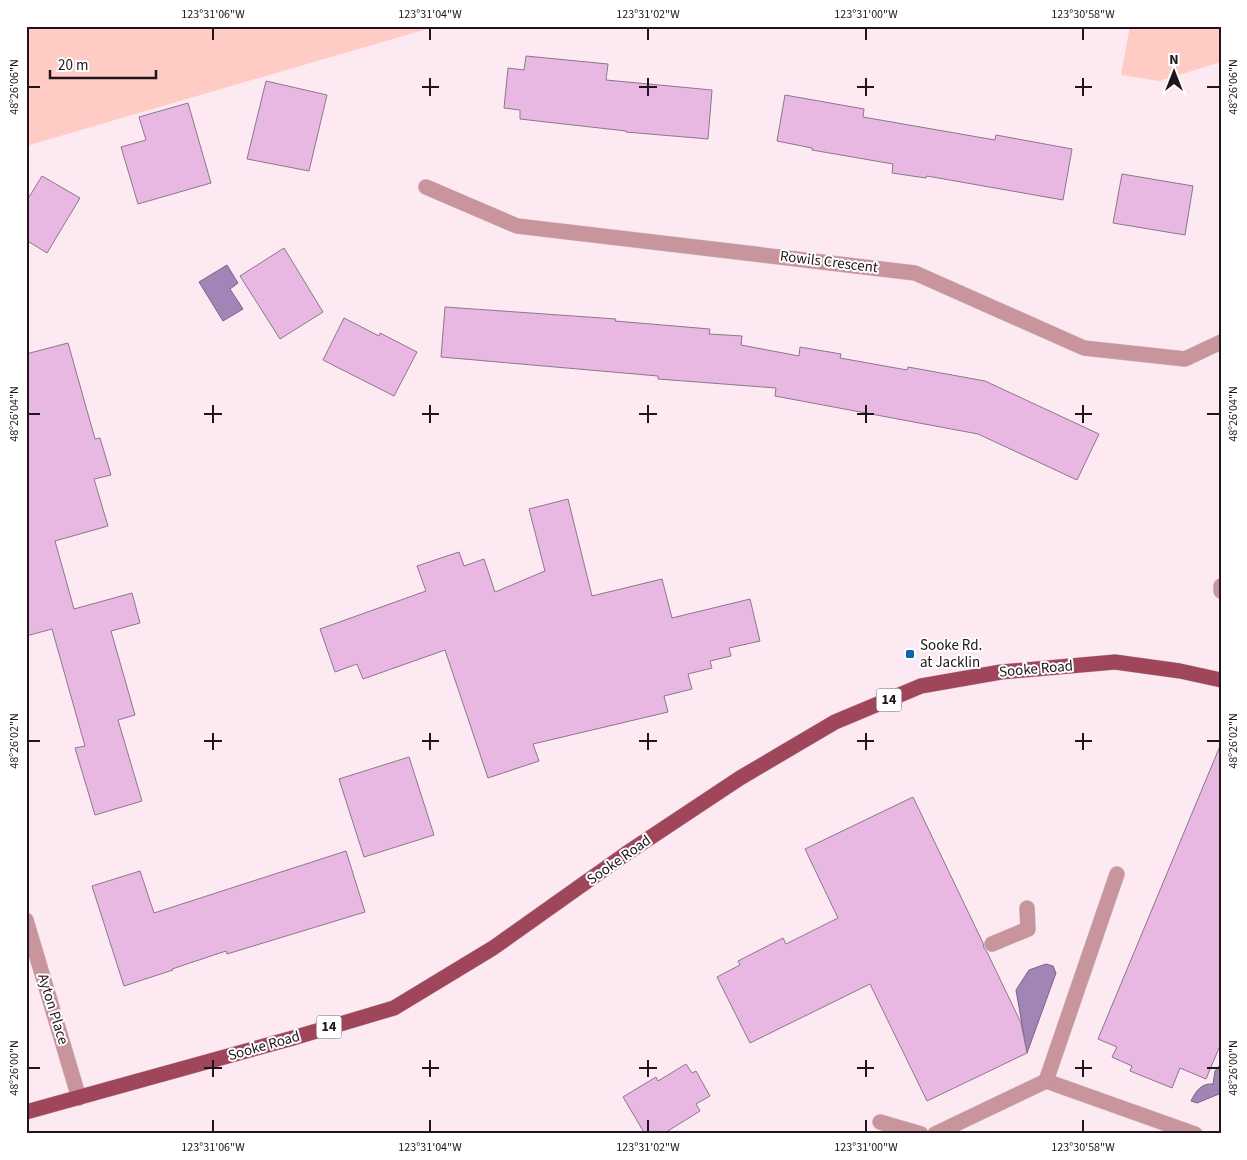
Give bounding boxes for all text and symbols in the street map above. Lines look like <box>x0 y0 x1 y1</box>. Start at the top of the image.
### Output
text: 123°31'06"W <box>181 6 245 23</box>
text: 123°31'04"W <box>398 6 462 23</box>
text: 123°31'02"W <box>616 6 680 23</box>
text: 123°31'00"W <box>834 6 898 23</box>
text: 123°30'58"W <box>1051 6 1115 23</box>
scale bar <box>50 48 156 80</box>
north arrow <box>1150 48 1200 98</box>
text: N <box>1169 50 1179 70</box>
text: 20 m <box>58 55 88 76</box>
text: 48°26'06"N <box>6 59 23 115</box>
text: 48°26'06"N <box>1225 59 1242 115</box>
street label: Rowils Crescent <box>779 246 879 278</box>
text: 48°26'04"N <box>6 386 23 442</box>
text: 48°26'04"N <box>1225 386 1242 442</box>
place label: Sooke Rd. at Jacklin <box>920 635 982 673</box>
marker: Sooke Rd. at Jacklin <box>904 648 916 660</box>
street label: Sooke Road <box>998 655 1074 683</box>
road number: 14 <box>876 688 902 712</box>
text: 48°26'02"N <box>6 713 23 769</box>
text: 48°26'02"N <box>1225 713 1242 769</box>
street label: Sooke Road <box>583 830 655 890</box>
street label: Ayton Place <box>32 971 74 1047</box>
road number: 14 <box>316 1016 342 1038</box>
street label: Sooke Road <box>226 1026 302 1066</box>
text: 48°26'00"N <box>6 1040 23 1096</box>
text: 48°26'00"N <box>1225 1040 1242 1096</box>
text: 123°31'06"W <box>181 1139 245 1156</box>
text: 123°31'04"W <box>398 1139 462 1156</box>
text: 123°31'02"W <box>616 1139 680 1156</box>
text: 123°31'00"W <box>834 1139 898 1156</box>
text: 123°30'58"W <box>1051 1139 1115 1156</box>

